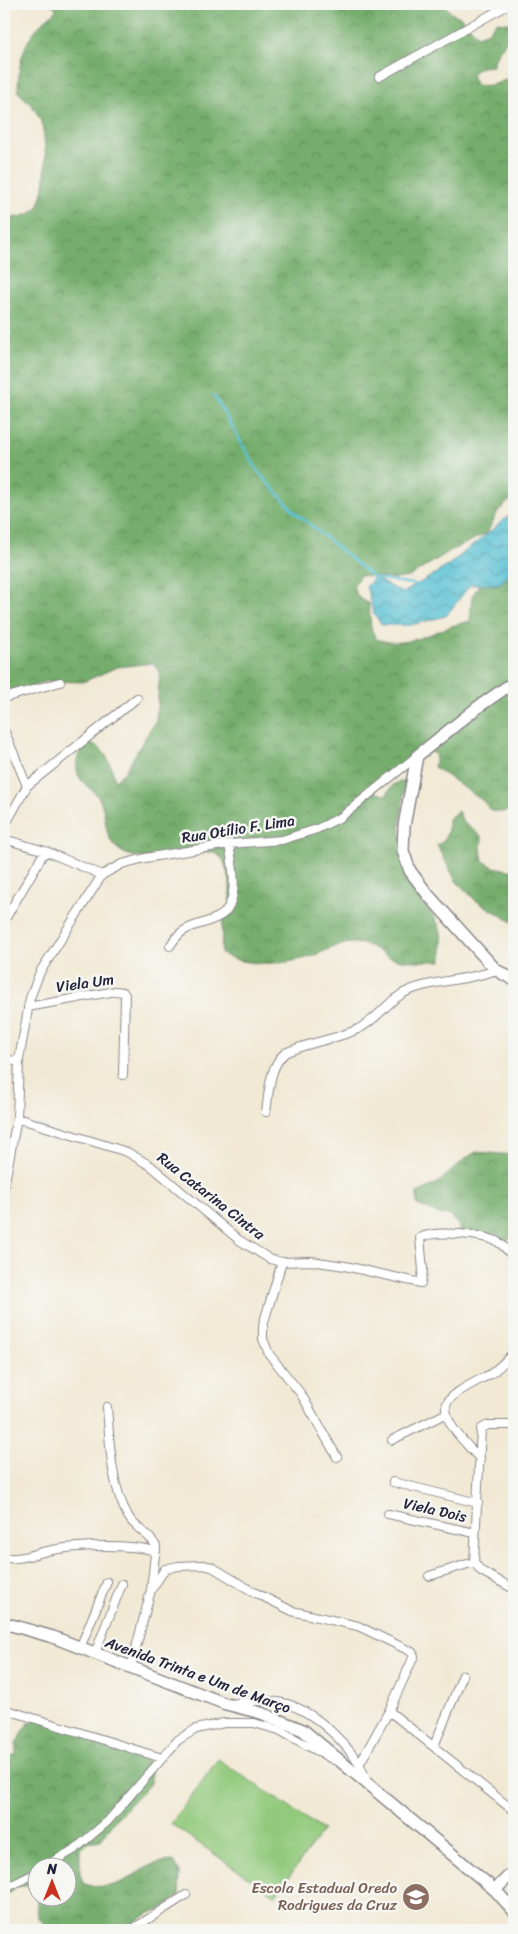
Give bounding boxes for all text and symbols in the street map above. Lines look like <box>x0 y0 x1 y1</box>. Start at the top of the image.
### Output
street label: Rua Otílio F. Lima <box>180 807 297 851</box>
street label: Viela Um <box>55 966 115 1000</box>
street label: Rua Catarina Cintra <box>151 1145 271 1247</box>
street label: Viela Dois <box>401 1490 469 1530</box>
street label: Avenida Trinta e Um de Março <box>101 1629 295 1721</box>
north arrow <box>28 1856 78 1906</box>
text: N <box>46 1857 57 1882</box>
place label: Escola Estadual Oredo Rodrigues da Cruz <box>251 1875 398 1918</box>
school or university icon: Escola Estadual Oredo Rodrigues da Cruz <box>401 1882 431 1912</box>

